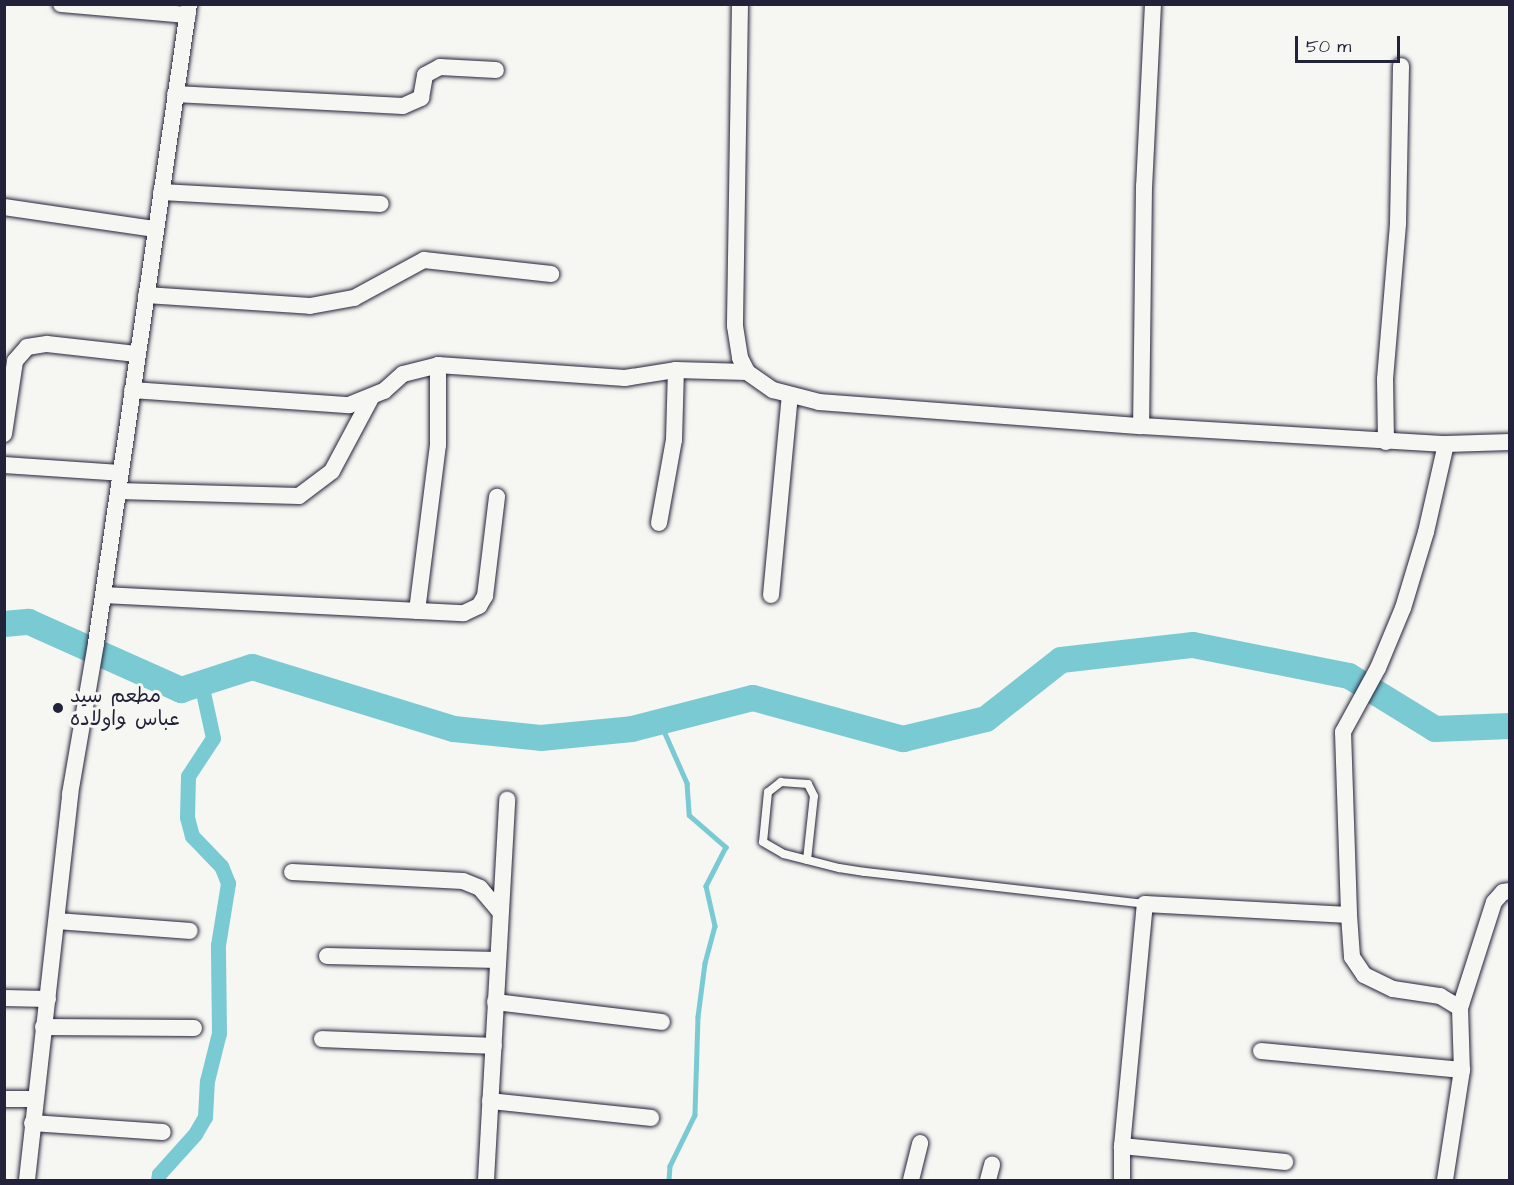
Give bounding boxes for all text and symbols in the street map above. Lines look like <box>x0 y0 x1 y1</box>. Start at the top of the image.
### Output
scale bar <box>1298 24 1403 62</box>
text: 50 m <box>1306 34 1351 59</box>
place label: مطعم سيد عباس واولاده <box>70 684 180 731</box>
marker: مطعم سيد عباس واولاده <box>51 701 65 715</box>

